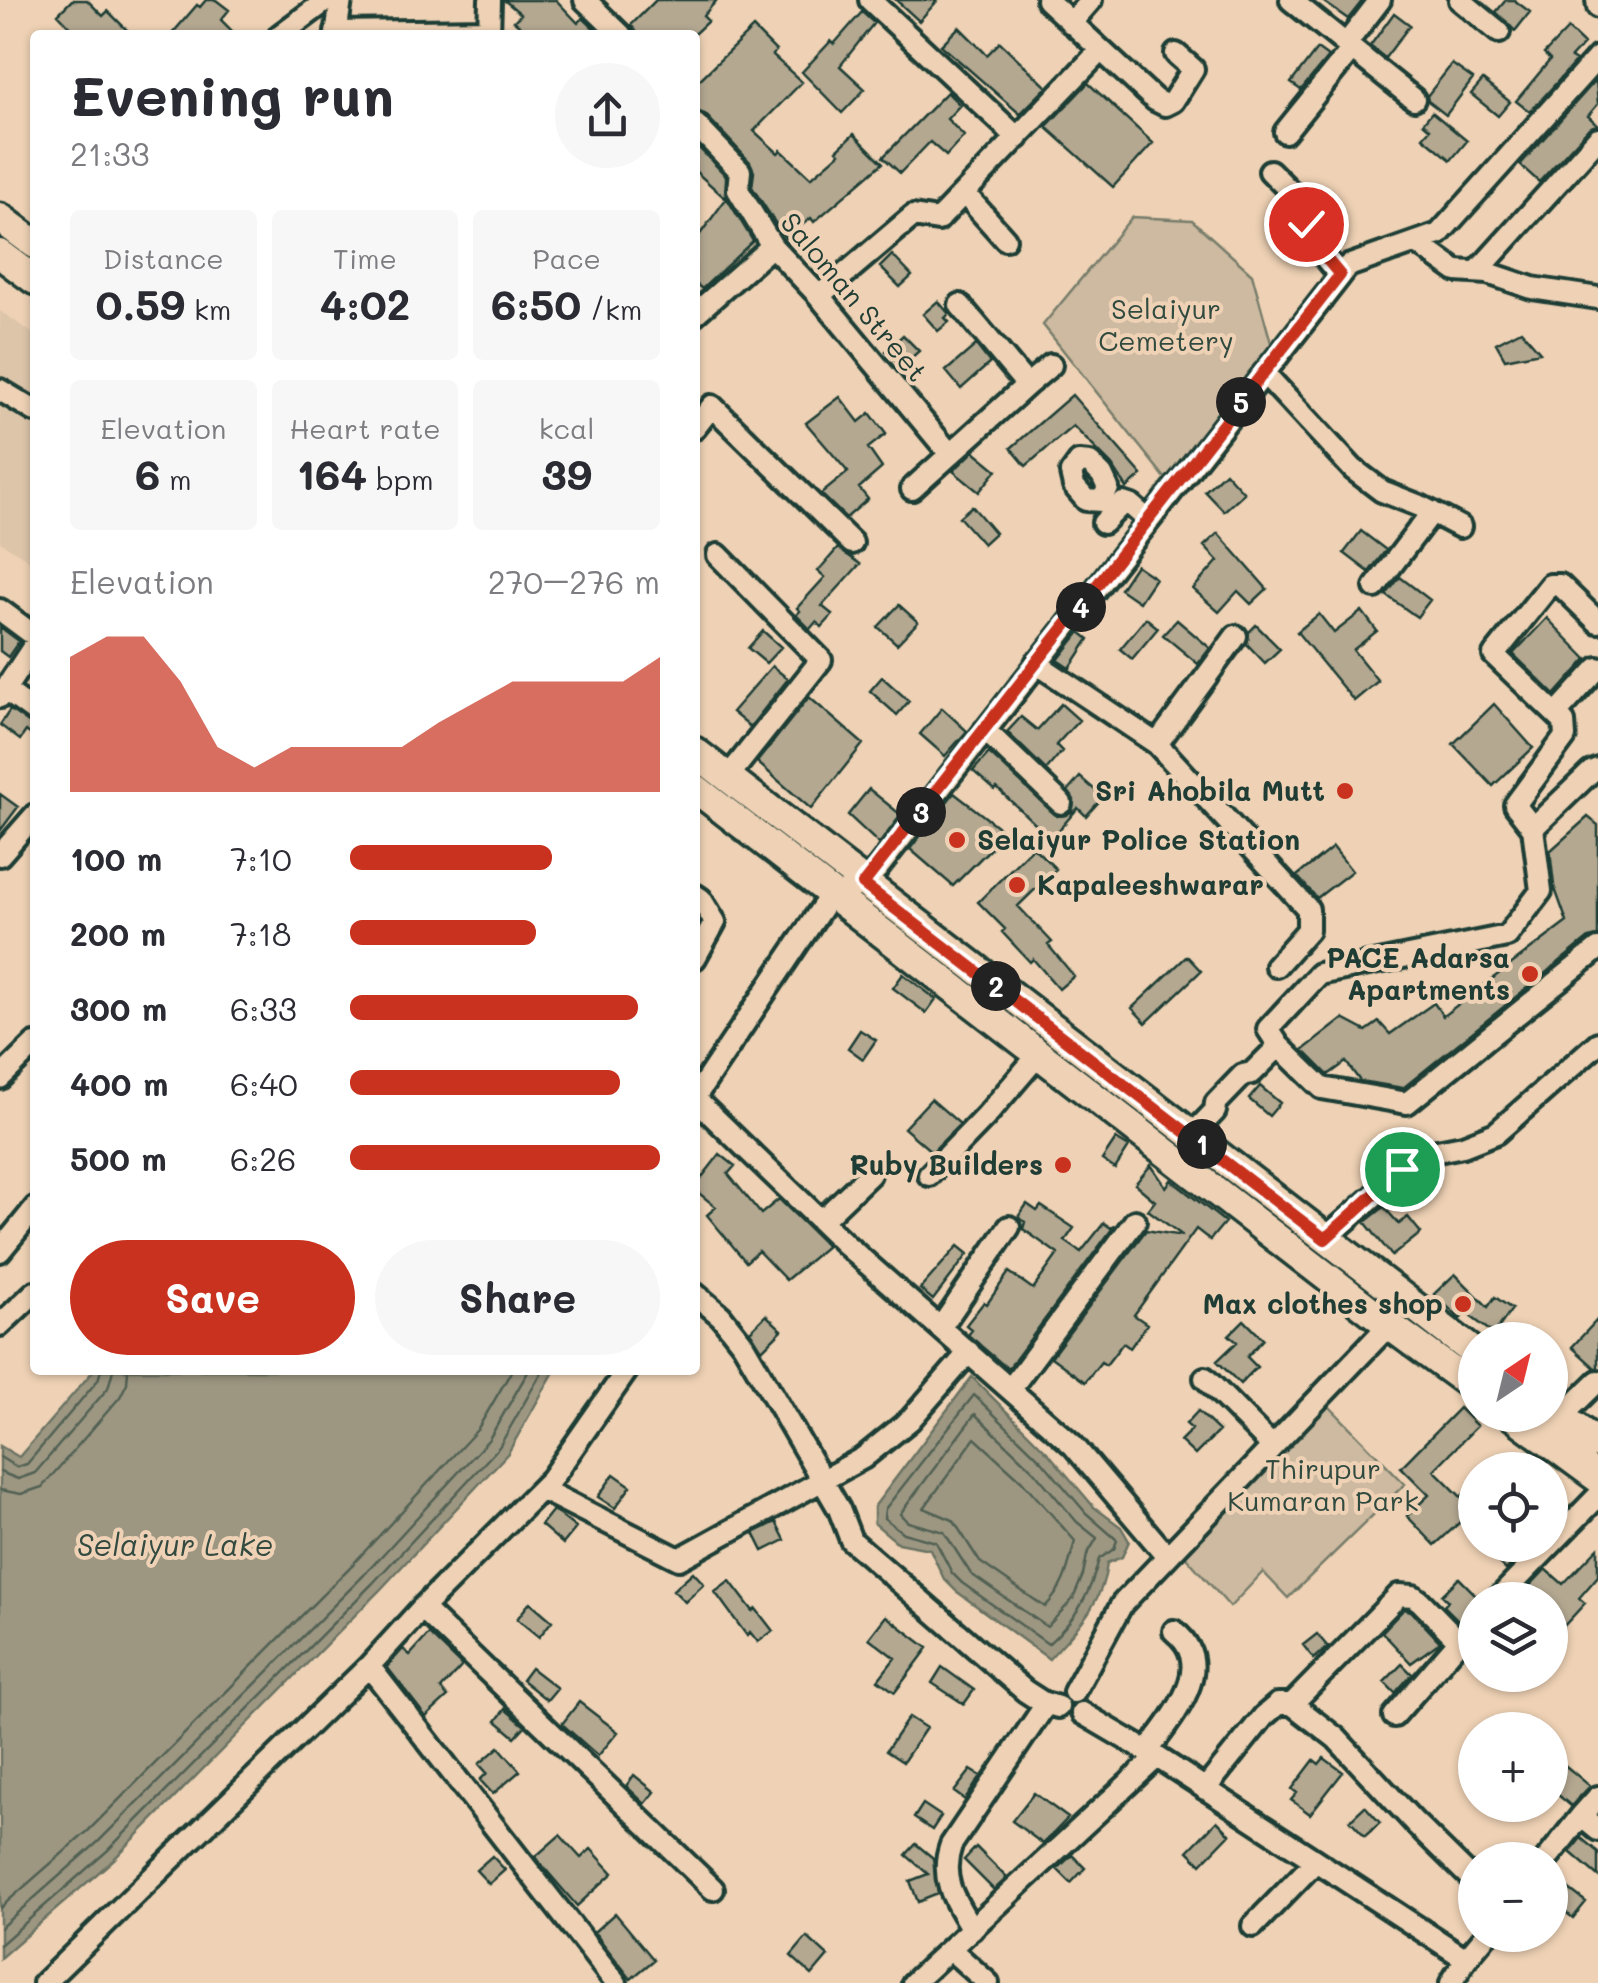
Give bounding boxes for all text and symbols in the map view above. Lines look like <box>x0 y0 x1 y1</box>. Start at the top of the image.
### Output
text: Evening run <box>70 58 394 130</box>
button: share <box>555 63 660 168</box>
text: 21:33 <box>70 132 150 174</box>
pin <box>1264 182 1349 267</box>
icon: check <box>1279 197 1334 252</box>
street label: Saloman Street <box>773 204 936 388</box>
text: Distance <box>103 240 224 276</box>
text: Time <box>333 240 397 276</box>
text: Pace <box>532 240 601 276</box>
text: 0.59 <box>95 276 185 331</box>
text: 4:02 <box>320 276 410 331</box>
text: 6:50 <box>491 276 581 331</box>
park label: Selaiyur Cemetery <box>1098 290 1234 358</box>
text: km <box>185 291 231 327</box>
text: /km <box>581 291 642 327</box>
pin: 5 <box>1216 377 1266 427</box>
text: 5 <box>1233 384 1249 420</box>
text: Elevation <box>100 410 226 446</box>
text: Heart rate <box>289 410 441 446</box>
text: kcal <box>539 410 595 446</box>
text: 6 <box>135 446 160 501</box>
text: 164 <box>296 446 367 501</box>
text: 39 <box>541 446 592 501</box>
text: m <box>160 461 192 497</box>
text: bpm <box>367 461 434 497</box>
text: Elevation <box>70 560 214 602</box>
text: 270–276 m <box>488 560 660 602</box>
pin: 4 <box>1056 582 1106 632</box>
text: 4 <box>1072 589 1090 625</box>
place label: Sri Ahobila Mutt <box>1095 772 1325 808</box>
marker: Sri Ahobila Mutt <box>1334 780 1356 802</box>
pin: 3 <box>896 787 946 837</box>
text: 3 <box>913 794 929 830</box>
place label: Selaiyur Police Station <box>977 821 1300 858</box>
marker: Selaiyur Police Station <box>946 829 968 851</box>
text: 100 m <box>70 837 162 879</box>
text: 7:10 <box>230 837 292 879</box>
place label: Kapaleeshwarar <box>1037 866 1264 902</box>
marker: Kapaleeshwarar <box>1006 874 1028 896</box>
text: 200 m <box>70 912 166 954</box>
text: 7:18 <box>230 912 291 954</box>
place label: PACE Adarsa Apartments <box>1326 939 1510 1007</box>
pin: 2 <box>971 961 1021 1011</box>
marker: PACE Adarsa Apartments <box>1519 963 1541 985</box>
text: 2 <box>988 968 1004 1004</box>
text: 300 m <box>70 987 167 1029</box>
text: 6:33 <box>230 987 297 1029</box>
text: 400 m <box>70 1062 168 1104</box>
text: 6:40 <box>230 1062 298 1104</box>
pin: 1 <box>1177 1119 1227 1169</box>
text: 1 <box>1196 1126 1208 1162</box>
pin <box>1360 1127 1445 1212</box>
text: 500 m <box>70 1137 167 1179</box>
text: 6:26 <box>230 1137 296 1179</box>
icon: arrive <box>1375 1142 1430 1197</box>
place label: Ruby Builders <box>849 1146 1043 1183</box>
marker: Ruby Builders <box>1052 1154 1074 1176</box>
button: Save <box>70 1240 355 1355</box>
button: Share <box>375 1240 660 1355</box>
place label: Max clothes shop <box>1202 1285 1443 1321</box>
marker: Max clothes shop <box>1452 1293 1474 1315</box>
north arrow <box>1458 1322 1568 1432</box>
map controls <box>1458 1322 1568 1952</box>
park label: Thirupur Kumaran Park <box>1227 1450 1419 1518</box>
button: locate <box>1458 1452 1568 1562</box>
water label: Selaiyur Lake <box>77 1524 273 1564</box>
button: layers <box>1458 1582 1568 1692</box>
button: + <box>1458 1712 1568 1822</box>
button: − <box>1458 1842 1568 1952</box>

